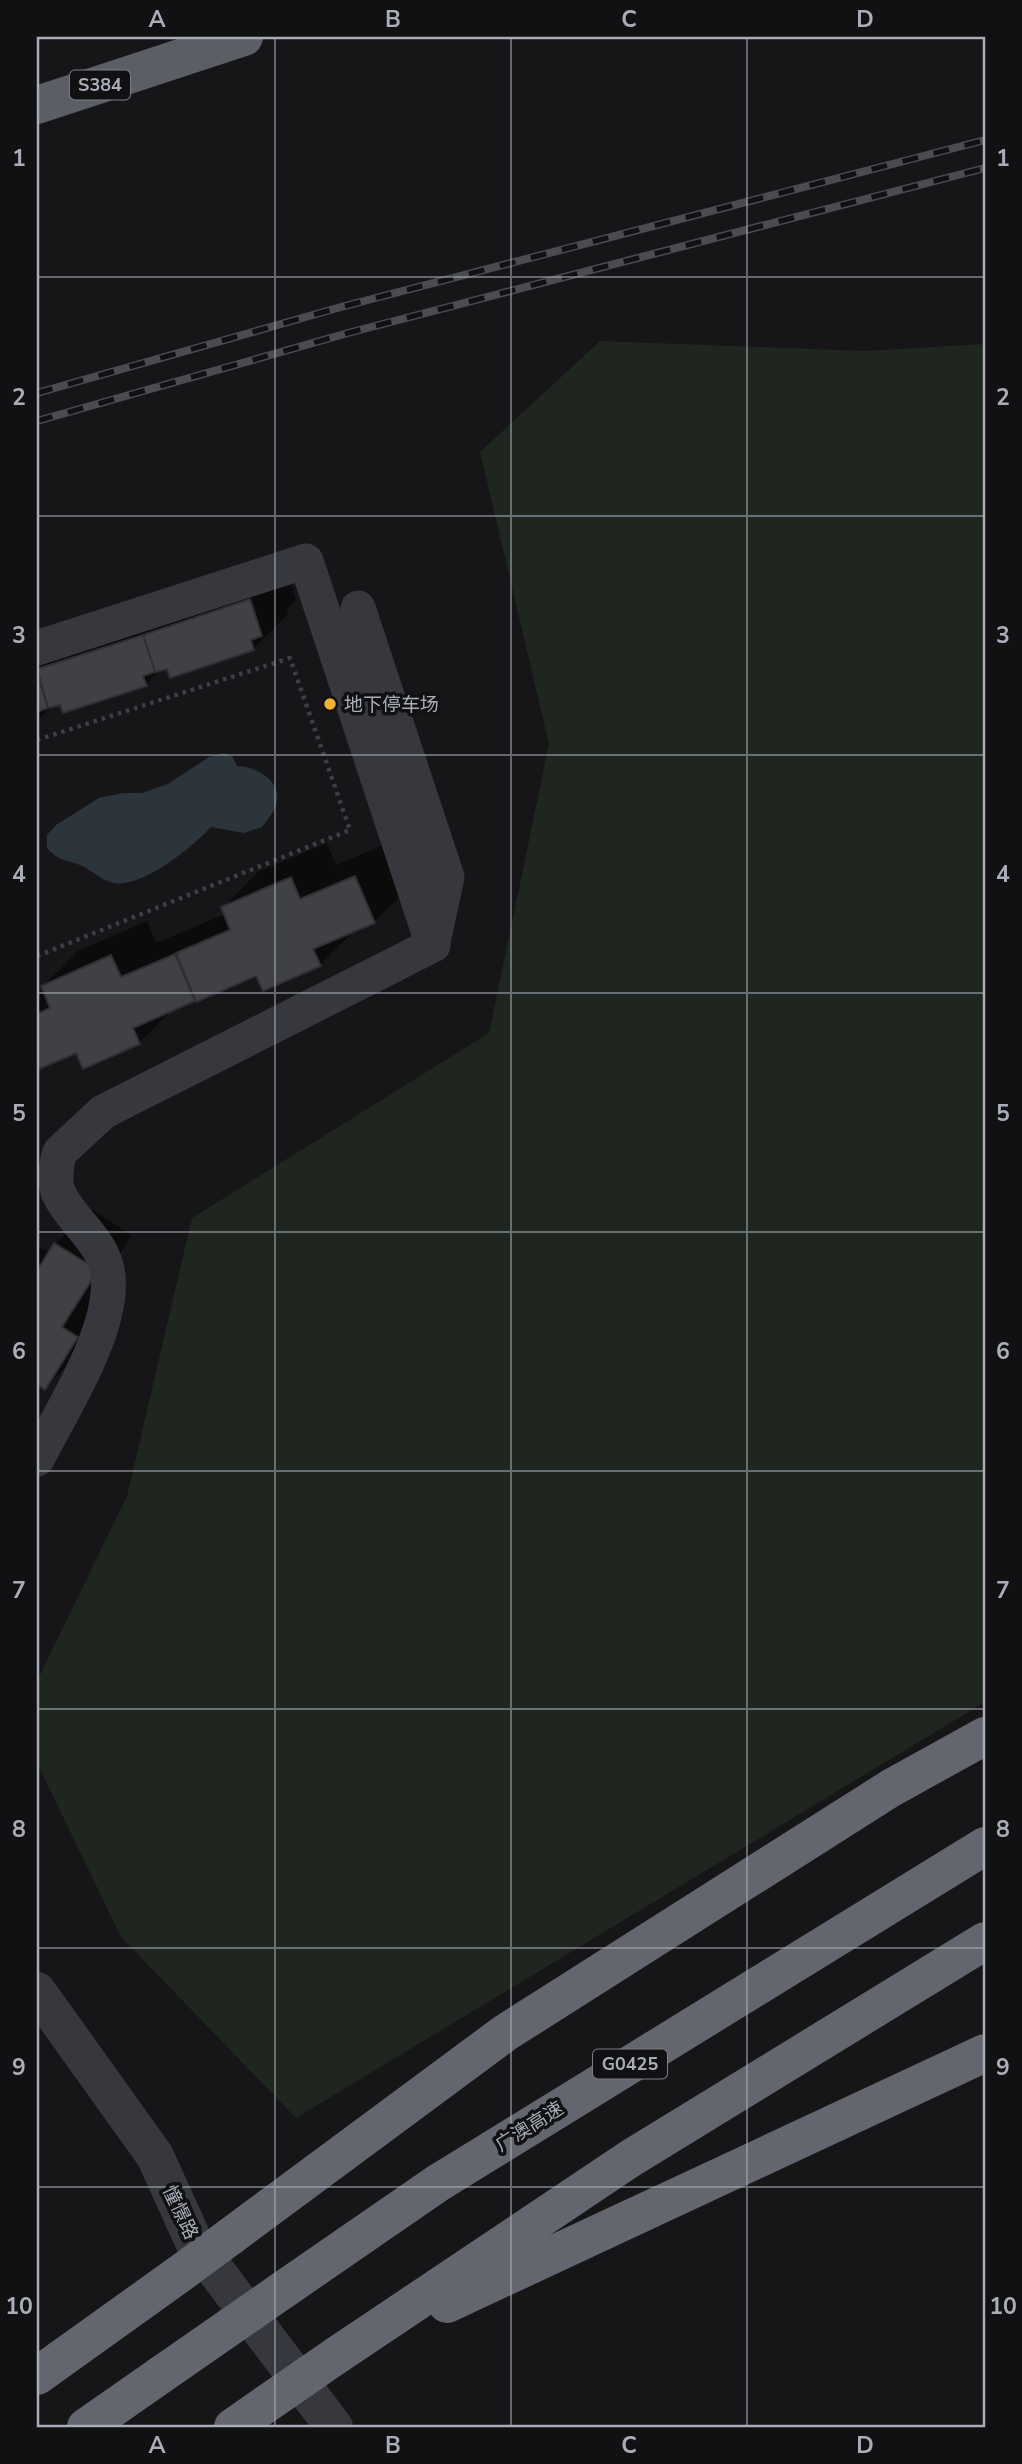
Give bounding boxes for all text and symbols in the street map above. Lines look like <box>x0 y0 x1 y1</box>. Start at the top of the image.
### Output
text: A <box>148 4 166 35</box>
text: B <box>385 4 401 35</box>
text: C <box>621 4 637 35</box>
text: D <box>856 4 874 35</box>
road number: S384 <box>70 70 130 100</box>
text: 1 <box>12 143 26 174</box>
text: 1 <box>996 143 1010 174</box>
text: 2 <box>12 382 26 413</box>
text: 2 <box>996 382 1010 413</box>
text: 3 <box>12 620 26 651</box>
text: 3 <box>996 620 1010 651</box>
place label: 地下停车场 <box>344 692 439 718</box>
marker: 地下停车场 <box>322 696 338 712</box>
text: 4 <box>12 859 26 890</box>
text: 4 <box>996 859 1010 890</box>
text: 5 <box>12 1098 26 1129</box>
text: 5 <box>996 1098 1010 1129</box>
text: 6 <box>12 1336 26 1367</box>
text: 6 <box>996 1336 1010 1367</box>
text: 7 <box>12 1575 26 1606</box>
text: 7 <box>996 1575 1010 1606</box>
text: 8 <box>12 1814 26 1845</box>
text: 8 <box>996 1814 1010 1845</box>
road number: G0425 <box>593 2050 667 2078</box>
text: 9 <box>12 2052 26 2083</box>
text: 9 <box>996 2052 1010 2083</box>
street label: 广澳高速 <box>490 2096 569 2158</box>
street label: 憧憬路 <box>156 2181 204 2244</box>
text: 10 <box>5 2291 33 2322</box>
text: 10 <box>989 2291 1017 2322</box>
text: A <box>148 2430 166 2461</box>
text: B <box>385 2430 401 2461</box>
text: C <box>621 2430 637 2461</box>
text: D <box>856 2430 874 2461</box>

